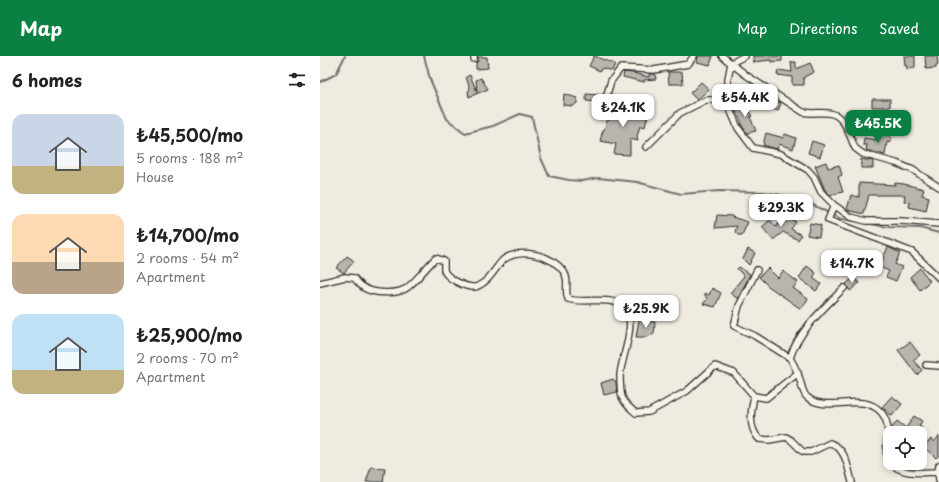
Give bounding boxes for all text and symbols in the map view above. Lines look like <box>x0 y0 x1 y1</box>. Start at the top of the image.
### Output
text: Map <box>20 14 62 42</box>
text: Map <box>737 18 767 39</box>
text: Directions <box>789 18 857 39</box>
text: Saved <box>879 18 919 39</box>
text: 6 homes <box>12 67 82 93</box>
icon: filters <box>286 69 308 91</box>
pin: ₺54.4K <box>712 84 778 118</box>
text: ₺54.4K <box>721 87 769 106</box>
pin: ₺24.1K <box>590 94 656 128</box>
text: ₺24.1K <box>600 97 646 116</box>
pin: ₺45.5K <box>845 110 911 144</box>
text: ₺45.5K <box>854 113 902 132</box>
text: ₺45,500/mo <box>136 122 243 148</box>
icon: home <box>44 130 92 178</box>
text: 5 rooms · 188 m² <box>136 148 244 167</box>
text: House <box>136 167 174 186</box>
pin: ₺29.3K <box>748 194 814 228</box>
text: ₺29.3K <box>758 197 804 216</box>
text: ₺14,700/mo <box>136 222 239 248</box>
icon: home <box>44 230 92 278</box>
text: 2 rooms · 54 m² <box>136 248 239 267</box>
pin: ₺14.7K <box>819 250 885 284</box>
text: ₺14.7K <box>830 253 874 272</box>
text: Apartment <box>136 267 205 286</box>
pin: ₺25.9K <box>613 295 679 329</box>
text: ₺25.9K <box>623 298 669 317</box>
text: ₺25,900/mo <box>136 322 242 348</box>
icon: home <box>44 330 92 378</box>
text: 2 rooms · 70 m² <box>136 348 239 367</box>
text: Apartment <box>136 367 205 386</box>
map controls <box>883 426 927 470</box>
button: locate <box>883 426 927 470</box>

